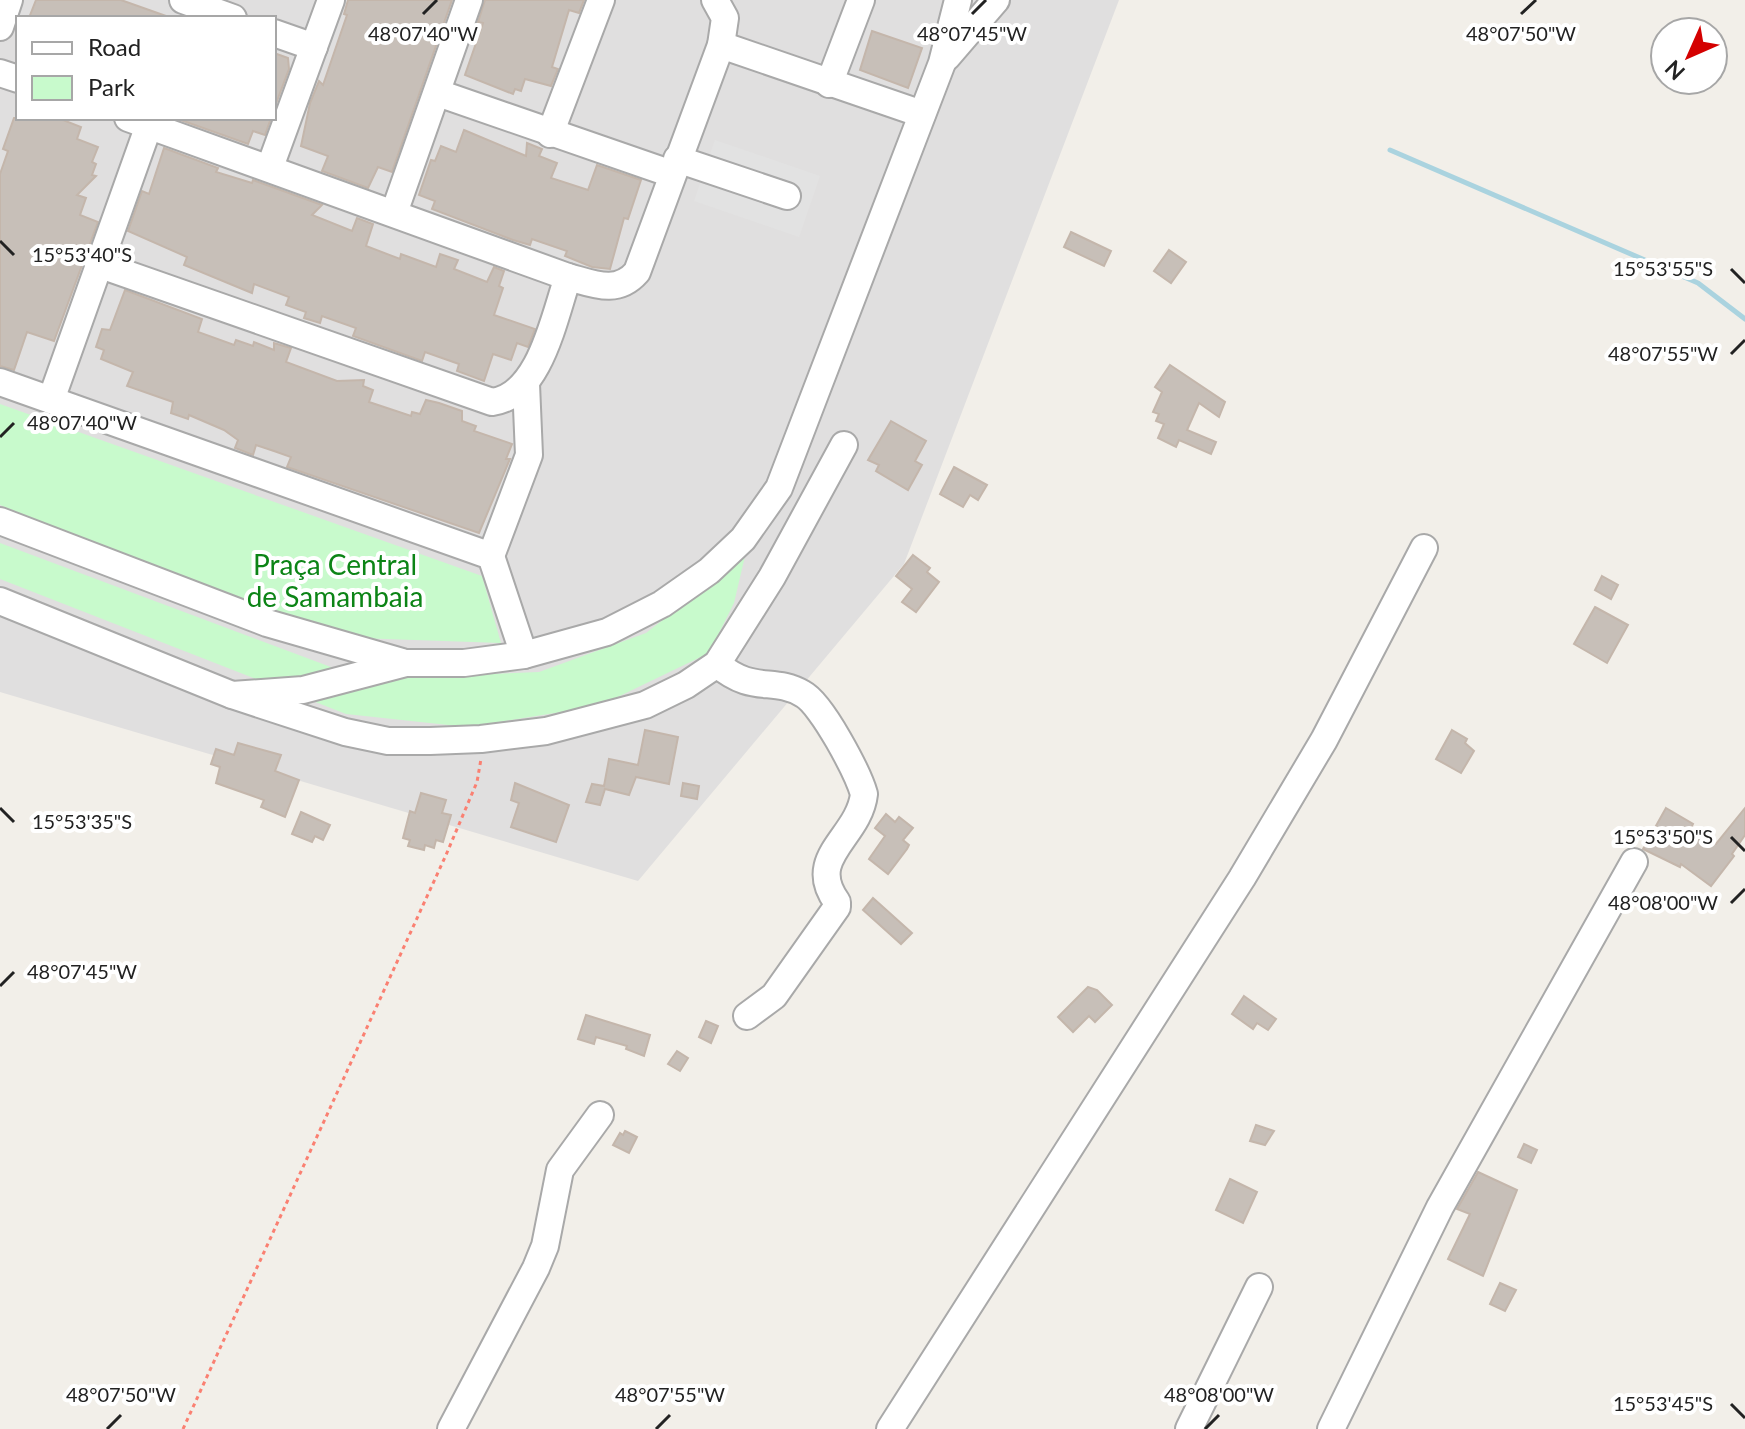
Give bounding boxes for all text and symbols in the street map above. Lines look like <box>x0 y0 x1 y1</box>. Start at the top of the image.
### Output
legend <box>16 16 276 120</box>
north arrow <box>1649 16 1729 96</box>
text: 48°07'40"W <box>368 21 478 45</box>
text: 48°07'45"W <box>917 21 1027 45</box>
text: 48°07'50"W <box>1466 21 1576 45</box>
text: Road <box>88 32 141 61</box>
text: N <box>1659 55 1690 86</box>
text: Park <box>88 72 136 101</box>
text: 15°53'40"S <box>32 242 132 266</box>
text: 15°53'55"S <box>1613 256 1713 280</box>
text: 48°07'55"W <box>1608 341 1718 365</box>
text: 48°07'40"W <box>27 410 137 434</box>
park label: Praça Central de Samambaia <box>247 547 423 613</box>
text: 15°53'35"S <box>32 809 132 833</box>
text: 15°53'50"S <box>1613 824 1713 848</box>
text: 48°08'00"W <box>1608 890 1718 914</box>
text: 48°07'45"W <box>27 959 137 983</box>
text: 48°07'50"W <box>66 1382 176 1406</box>
text: 48°07'55"W <box>615 1382 725 1406</box>
text: 48°08'00"W <box>1164 1382 1274 1406</box>
text: 15°53'45"S <box>1613 1391 1713 1415</box>

